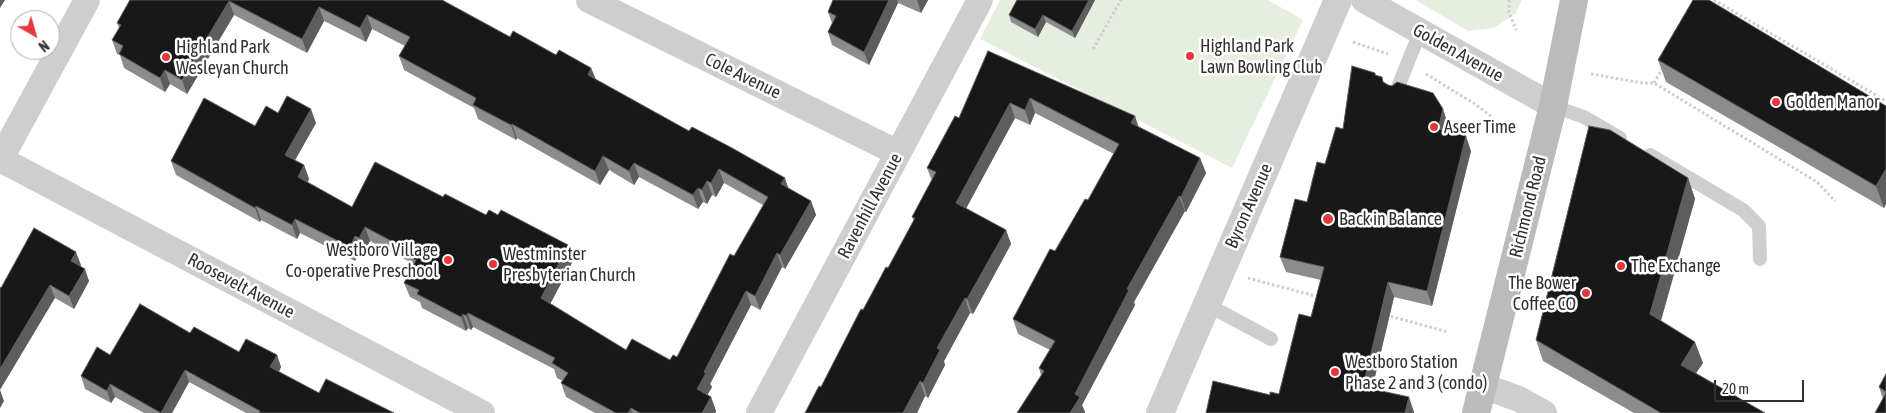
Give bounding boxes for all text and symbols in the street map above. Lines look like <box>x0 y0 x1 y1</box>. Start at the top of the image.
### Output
north arrow <box>10 10 60 60</box>
street label: Golden Avenue <box>1409 19 1507 87</box>
place label: Highland Park Lawn Bowling Club <box>1200 35 1323 78</box>
place label: Highland Park Wesleyan Church <box>176 36 289 78</box>
text: N <box>35 37 52 55</box>
street label: Cole Avenue <box>702 48 784 104</box>
marker: Highland Park Lawn Bowling Club <box>1184 50 1196 62</box>
marker: Highland Park Wesleyan Church <box>160 51 172 63</box>
place label: Golden Manor <box>1786 91 1879 113</box>
marker: Golden Manor <box>1770 96 1782 108</box>
place label: Aseer Time <box>1444 116 1516 138</box>
marker: Aseer Time <box>1428 121 1440 133</box>
street label: Ravenhill Avenue <box>833 150 907 262</box>
street label: Richmond Road <box>1505 154 1551 260</box>
street label: Byron Avenue <box>1221 160 1277 252</box>
place label: Back in Balance <box>1339 208 1442 230</box>
marker: Back in Balance <box>1321 212 1335 226</box>
place label: Westboro Village Co-operative Preschool <box>286 239 438 282</box>
place label: Westminster Presbyterian Church <box>503 243 636 286</box>
street label: Roosevelt Avenue <box>184 249 298 323</box>
marker: Westboro Village Co-operative Preschool <box>442 254 454 266</box>
place label: The Exchange <box>1631 255 1721 277</box>
marker: Westminster Presbyterian Church <box>487 258 499 270</box>
marker: The Exchange <box>1615 260 1627 272</box>
place label: The Bower Coffee CO <box>1508 272 1576 314</box>
marker: The Bower Coffee CO <box>1580 287 1592 299</box>
place label: Westboro Station Phase 2 and 3 (condo) <box>1345 351 1487 394</box>
marker: Westboro Station Phase 2 and 3 (condo) <box>1329 366 1341 378</box>
scale bar <box>1716 370 1806 402</box>
text: 20 m <box>1722 380 1749 397</box>

